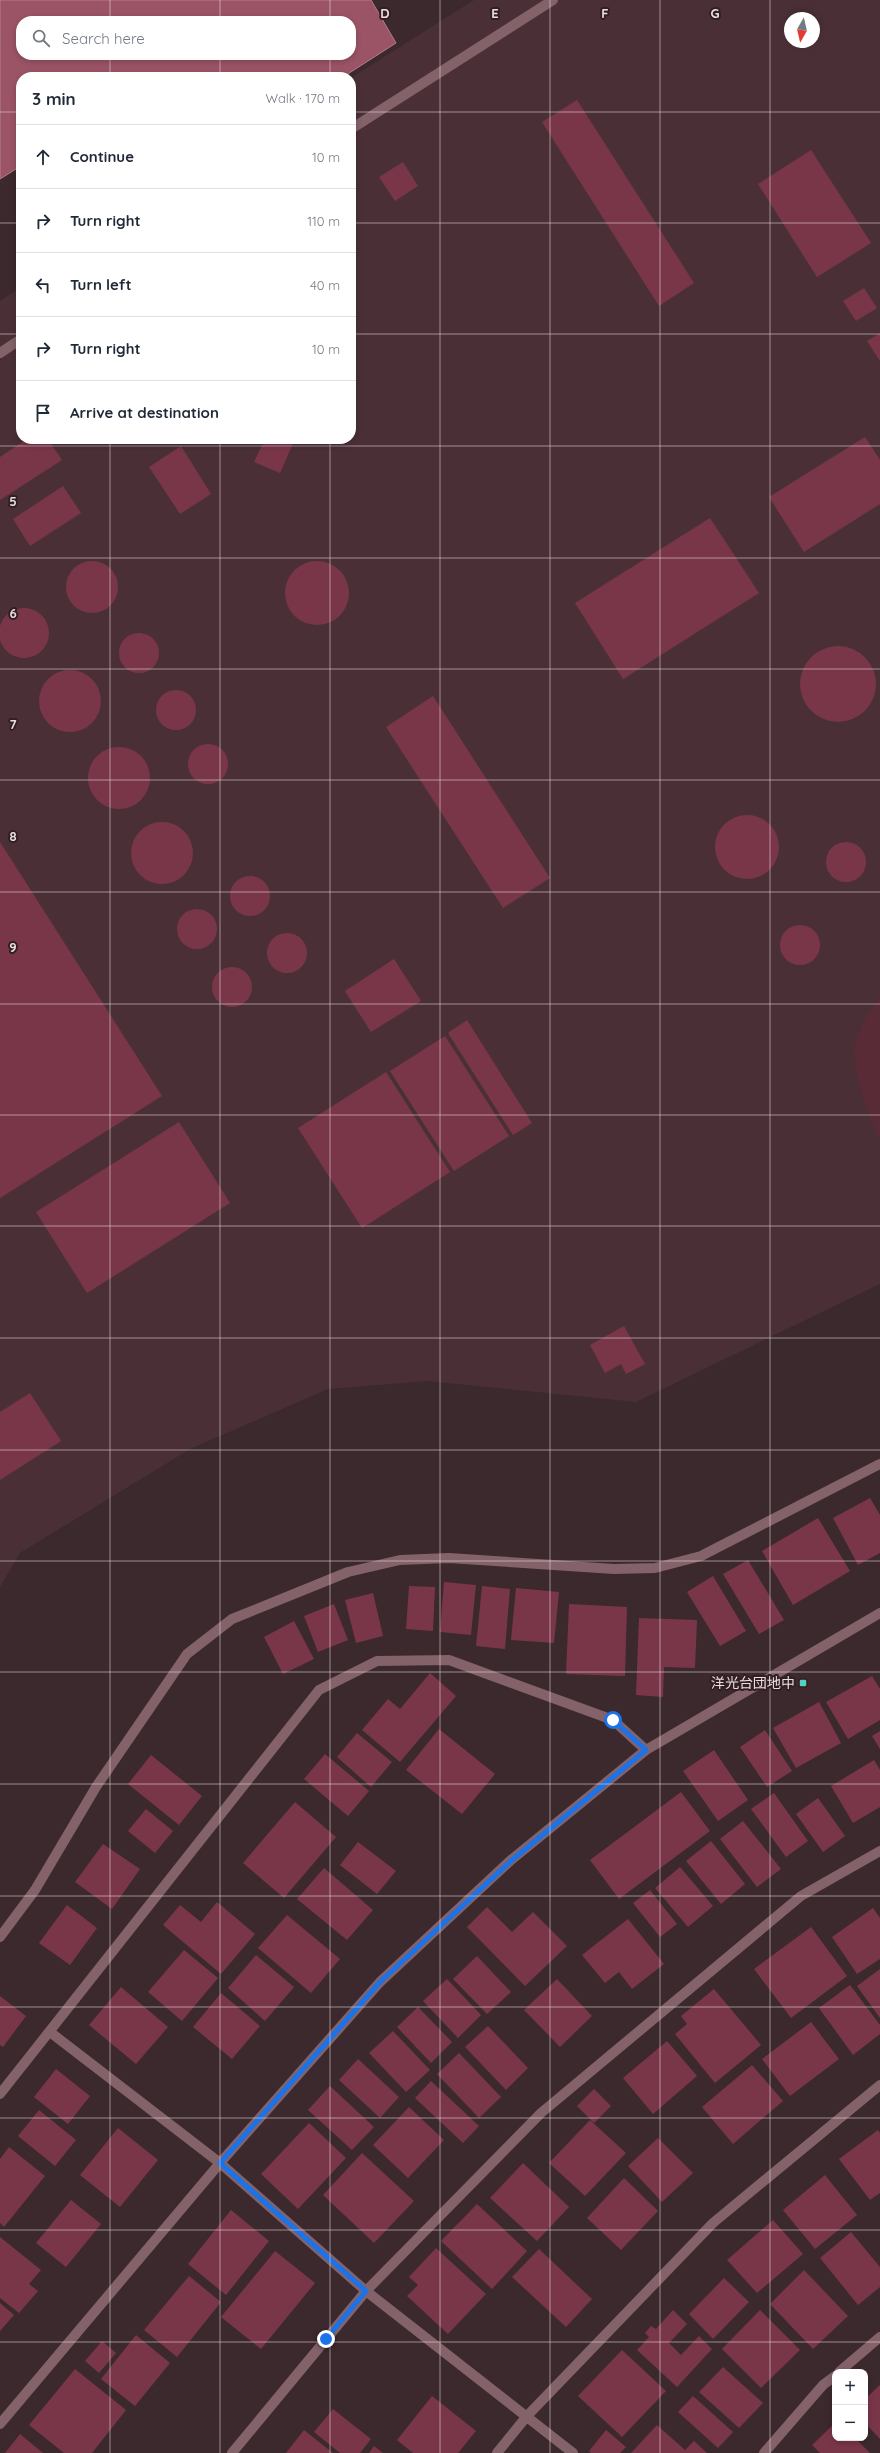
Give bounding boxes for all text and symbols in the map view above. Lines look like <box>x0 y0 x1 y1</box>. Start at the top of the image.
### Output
text: D <box>380 5 390 21</box>
text: E <box>491 5 499 21</box>
text: F <box>601 5 609 21</box>
text: G <box>710 5 720 21</box>
north arrow <box>784 12 820 48</box>
search box <box>16 16 356 60</box>
icon: search <box>30 27 52 49</box>
text: Search here <box>62 29 145 48</box>
text: 3 min <box>32 88 76 109</box>
text: Walk · 170 m <box>265 90 340 106</box>
icon: ahead <box>32 146 54 168</box>
text: Continue <box>70 147 134 166</box>
text: 10 m <box>312 149 340 165</box>
icon: right <box>32 210 54 232</box>
text: Turn right <box>70 211 141 230</box>
text: 110 m <box>307 213 340 229</box>
icon: left <box>32 274 54 296</box>
text: Turn left <box>70 275 132 294</box>
text: 40 m <box>310 277 340 293</box>
icon: right <box>32 338 54 360</box>
text: Turn right <box>70 339 141 358</box>
text: 10 m <box>312 341 340 357</box>
icon: arrive <box>32 402 54 424</box>
text: Arrive at destination <box>70 403 219 422</box>
text: 5 <box>9 493 17 509</box>
text: 6 <box>9 605 17 621</box>
text: 7 <box>9 716 17 732</box>
text: 8 <box>9 828 17 844</box>
text: 9 <box>9 939 17 955</box>
place label: 洋光台団地中 <box>711 1674 795 1692</box>
marker: 洋光台団地中 <box>798 1678 808 1688</box>
route start <box>604 1711 622 1729</box>
route end <box>317 2330 335 2348</box>
map controls <box>832 2369 868 2441</box>
button: + <box>832 2369 868 2405</box>
button: − <box>832 2405 868 2441</box>

